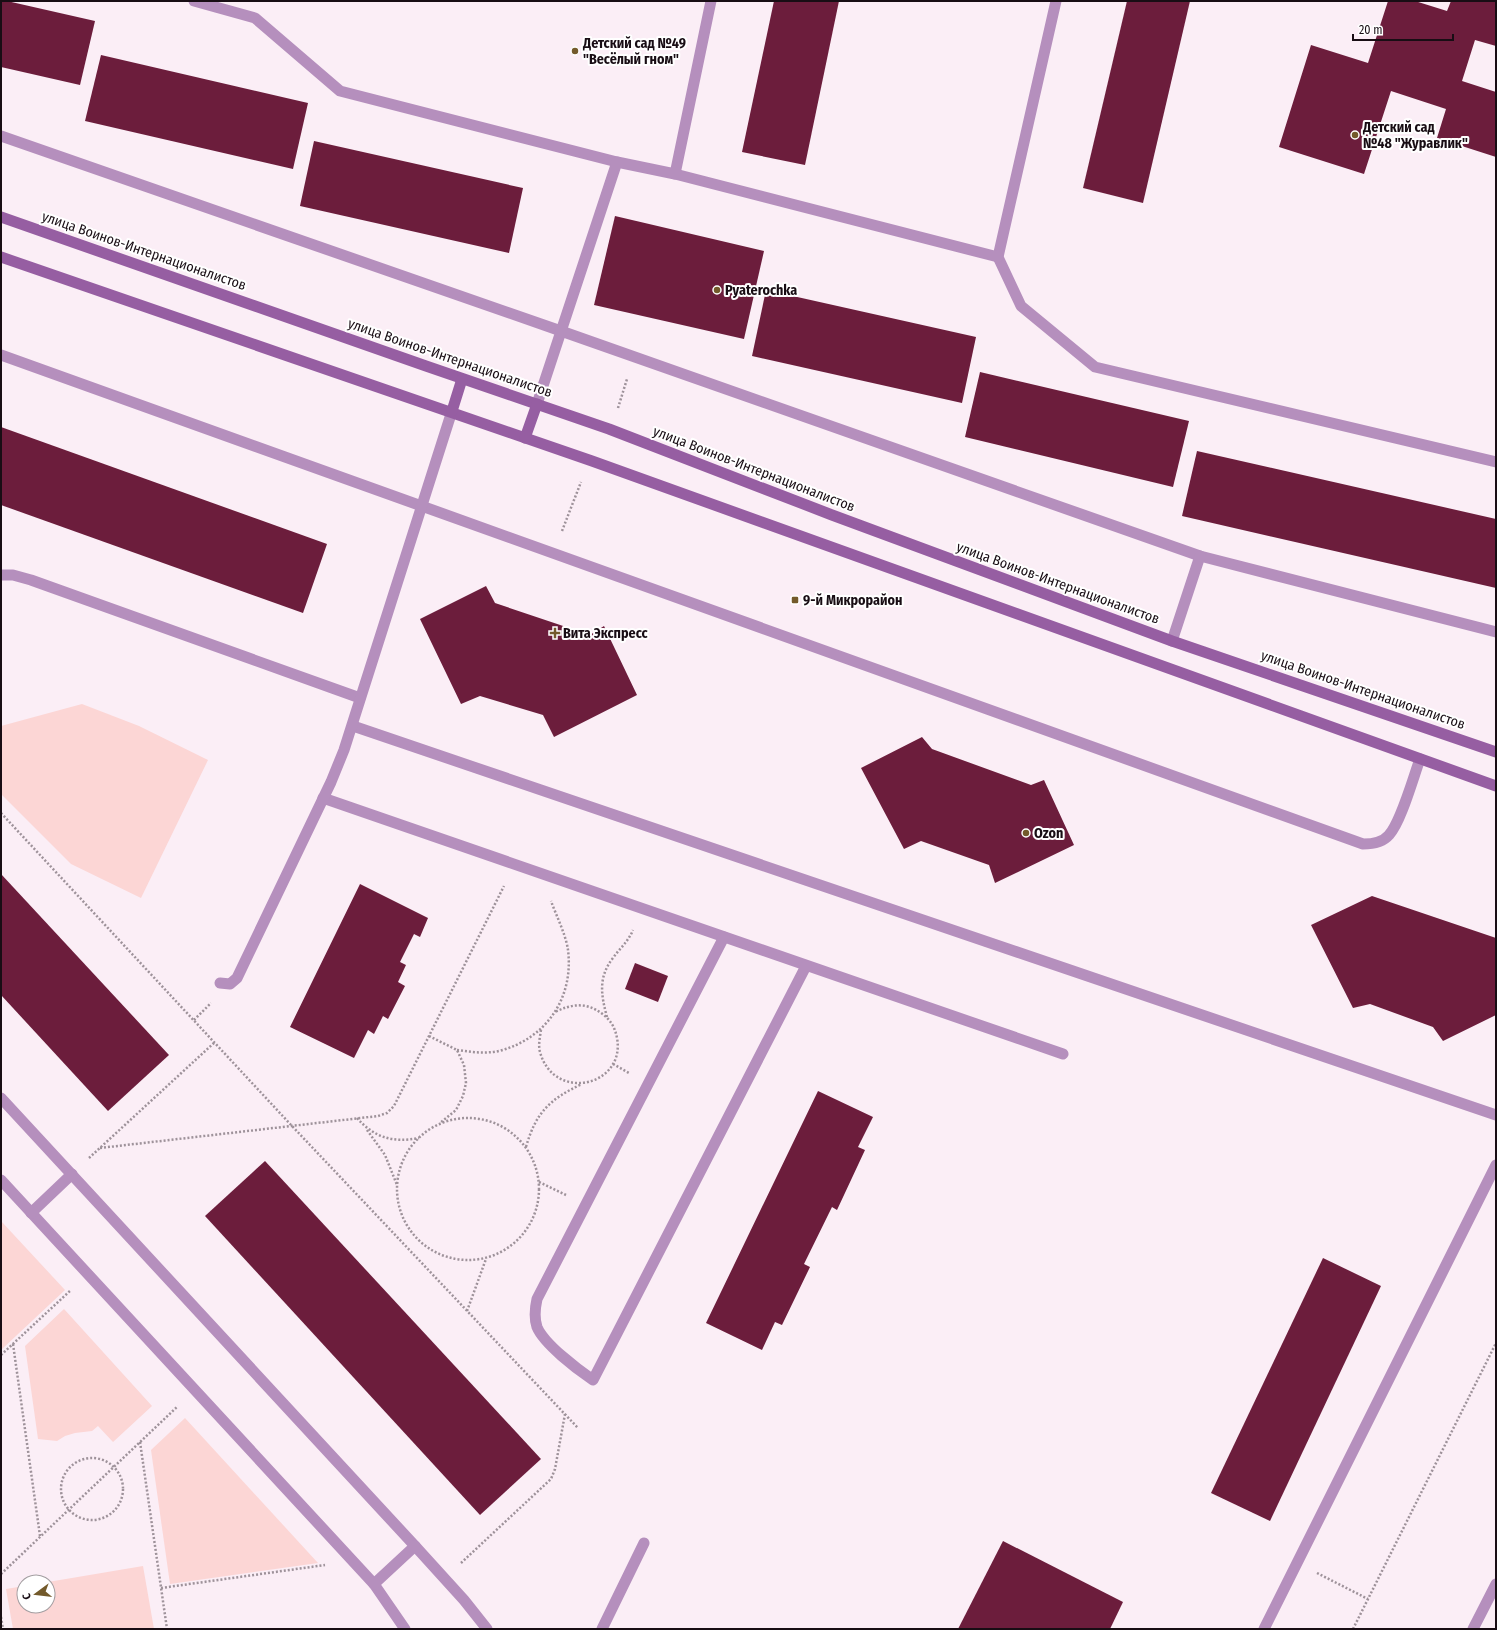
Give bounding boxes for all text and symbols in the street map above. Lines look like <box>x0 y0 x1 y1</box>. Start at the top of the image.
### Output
scale bar <box>1353 16 1453 42</box>
text: 20 m <box>1359 23 1383 37</box>
place label: Детский сад №49 "Весёлый гном" <box>582 35 686 68</box>
marker: Детский сад №49 "Весёлый гном" <box>570 46 580 56</box>
place label: Детский сад №48 "Журавлик" <box>1362 119 1468 152</box>
marker: Детский сад №48 "Журавлик" <box>1350 130 1360 140</box>
street label: улица Воинов-Интернационалистов <box>40 208 248 294</box>
place label: Pyaterochka <box>725 282 797 299</box>
marker: Pyaterochka <box>712 285 722 295</box>
street label: улица Воинов-Интернационалистов <box>346 315 554 401</box>
street label: улица Воинов-Интернационалистов <box>651 423 857 515</box>
street label: улица Воинов-Интернационалистов <box>954 538 1162 628</box>
place label: 9-й Микрорайон <box>803 592 902 609</box>
marker: 9-й Микрорайон <box>790 595 800 605</box>
place label: Вита Экспресс <box>563 625 648 642</box>
marker: Вита Экспресс <box>550 628 560 638</box>
street label: улица Воинов-Интернационалистов <box>1259 647 1467 733</box>
place label: Ozon <box>1034 825 1063 842</box>
marker: Ozon <box>1021 828 1031 838</box>
north arrow <box>16 1574 56 1614</box>
text: С <box>20 1592 34 1601</box>

